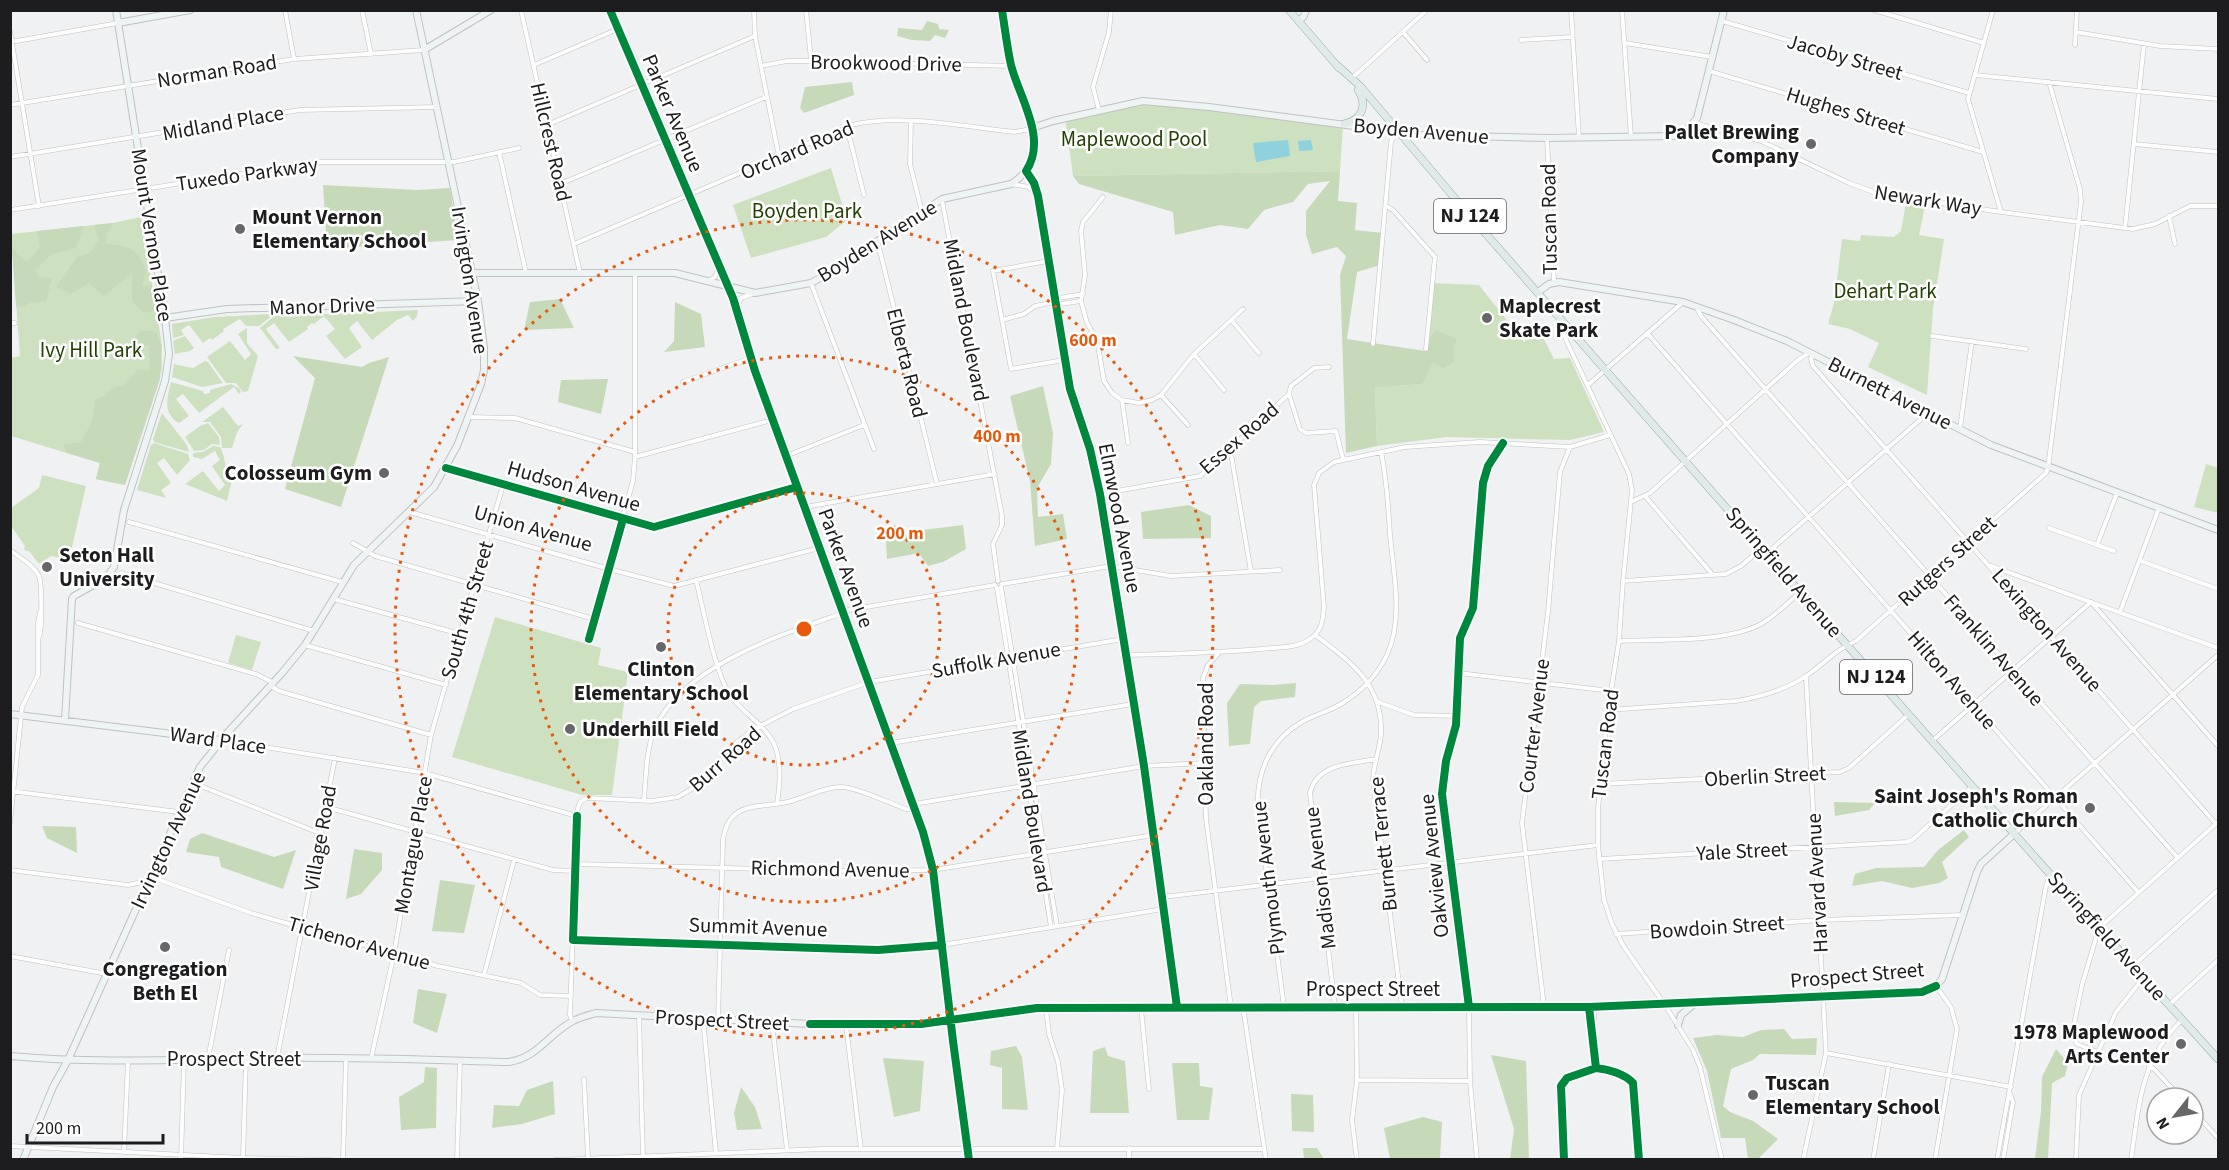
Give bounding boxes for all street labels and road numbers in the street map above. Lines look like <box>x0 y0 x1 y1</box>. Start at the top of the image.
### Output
street label: Jacoby Street <box>1784 26 1906 88</box>
street label: Norman Road <box>155 47 279 95</box>
street label: Brookwood Drive <box>810 47 962 79</box>
street label: Parker Avenue <box>635 49 711 177</box>
street label: Hillcrest Road <box>523 79 579 205</box>
street label: Hughes Street <box>1783 79 1909 143</box>
street label: Midland Place <box>160 98 286 148</box>
street label: Boyden Avenue <box>1352 110 1490 152</box>
street label: Orchard Road <box>736 113 858 187</box>
street label: Mount Vernon Place <box>123 146 181 324</box>
street label: Tuxedo Parkway <box>174 149 320 199</box>
street label: Tuscan Road <box>1533 163 1565 275</box>
street label: Newark Way <box>1872 177 1984 223</box>
street label: Boyden Avenue <box>811 192 943 290</box>
road number: NJ 124 <box>1434 199 1506 233</box>
street label: Irvington Avenue <box>444 204 496 356</box>
street label: Midland Boulevard <box>936 236 996 404</box>
street label: Manor Drive <box>269 289 375 323</box>
street label: Elberta Road <box>879 305 935 421</box>
street label: Burnett Avenue <box>1823 349 1957 437</box>
street label: Essex Road <box>1192 395 1286 481</box>
street label: Elmwood Avenue <box>1091 440 1149 596</box>
street label: Hudson Avenue <box>504 453 644 519</box>
street label: Union Avenue <box>470 497 596 559</box>
street label: Springfield Avenue <box>1719 500 1849 644</box>
street label: Parker Avenue <box>810 504 882 632</box>
street label: Rutgers Street <box>1891 508 2003 614</box>
street label: South 4th Street <box>433 537 501 683</box>
street label: Lexington Avenue <box>1985 562 2109 698</box>
street label: Franklin Avenue <box>1937 587 2051 713</box>
street label: Hilton Avenue <box>1900 624 2004 736</box>
street label: Suffolk Avenue <box>929 634 1063 686</box>
street label: Courter Avenue <box>1511 657 1557 795</box>
road number: NJ 124 <box>1840 660 1912 694</box>
street label: Oakland Road <box>1191 682 1221 806</box>
street label: Tuscan Road <box>1583 687 1627 801</box>
street label: Ward Place <box>168 718 268 762</box>
street label: Burr Road <box>682 719 768 799</box>
street label: Midland Boulevard <box>1004 727 1060 895</box>
street label: Oberlin Street <box>1703 758 1827 794</box>
street label: Irvington Avenue <box>123 766 213 914</box>
street label: Montague Place <box>386 774 440 916</box>
street label: Burnett Terrace <box>1361 775 1405 913</box>
street label: Village Road <box>296 783 344 893</box>
street label: Oakview Avenue <box>1412 793 1456 939</box>
street label: Plymouth Avenue <box>1244 799 1292 957</box>
street label: Madison Avenue <box>1296 805 1344 951</box>
street label: Harvard Avenue <box>1798 812 1836 954</box>
street label: Yale Street <box>1694 834 1789 868</box>
street label: Richmond Avenue <box>750 853 910 885</box>
street label: Springfield Avenue <box>2041 865 2173 1007</box>
street label: Bowdoin Street <box>1649 907 1785 947</box>
street label: Tichenor Avenue <box>284 908 434 978</box>
street label: Summit Avenue <box>688 910 828 944</box>
street label: Prospect Street <box>1789 954 1925 996</box>
street label: Prospect Street <box>1306 974 1440 1004</box>
street label: Prospect Street <box>654 1002 790 1038</box>
street label: Prospect Street <box>167 1044 301 1074</box>

